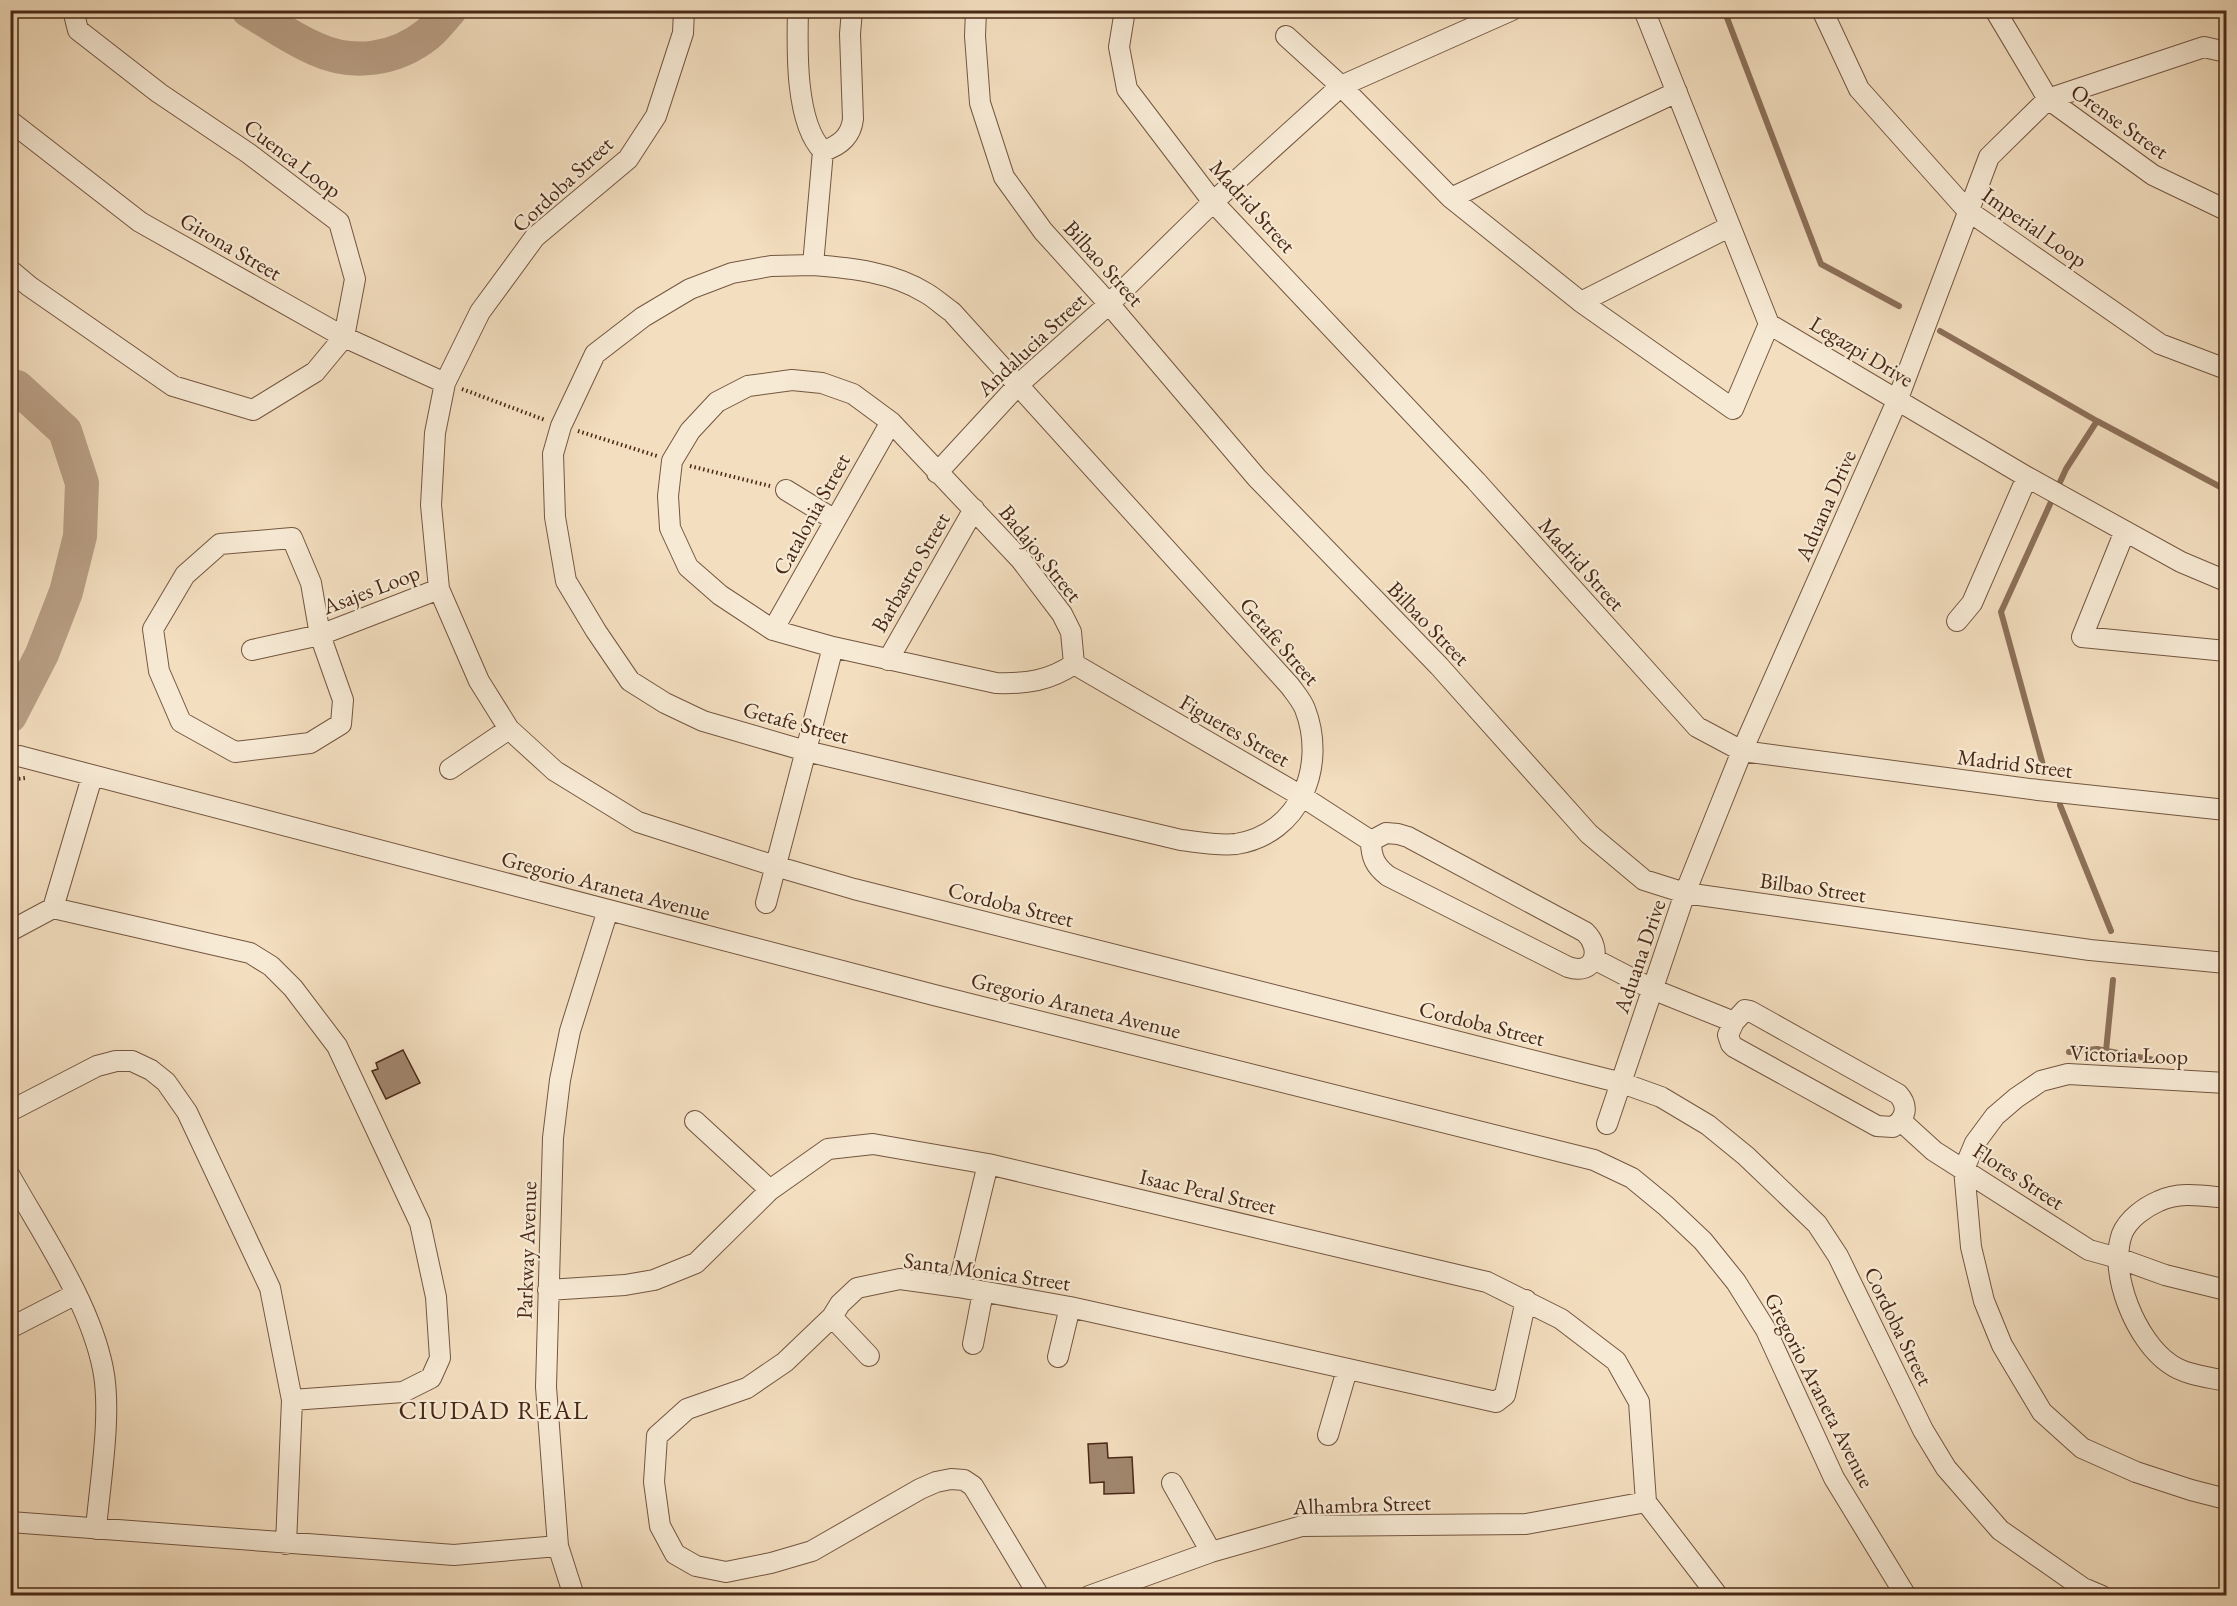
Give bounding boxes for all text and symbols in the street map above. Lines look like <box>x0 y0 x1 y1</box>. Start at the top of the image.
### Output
street label: Orense Street <box>2065 77 2174 166</box>
street label: Cuenca Loop <box>238 112 347 205</box>
street label: Cordoba Street <box>506 130 619 239</box>
street label: Madrid Street <box>1203 154 1302 259</box>
street label: Imperial Loop <box>1976 181 2093 274</box>
street label: Girona Street <box>175 206 287 287</box>
street label: Bilbao Street <box>1057 214 1150 313</box>
street label: Andalucia Street <box>970 286 1092 403</box>
street label: Legazpi Drive <box>1805 309 1919 394</box>
street label: Aduana Drive <box>1788 445 1863 566</box>
street label: Catalonia Street <box>766 448 857 580</box>
street label: Badajos Street <box>992 499 1089 608</box>
street label: Barbastro Street <box>864 507 956 637</box>
street label: Madrid Street <box>1532 512 1631 617</box>
street label: Asajes Loop <box>317 558 424 622</box>
street label: Bilbao Street <box>1381 575 1476 672</box>
street label: Getafe Street <box>1233 591 1326 692</box>
street label: Figueres Street <box>1175 687 1295 774</box>
street label: Getafe Street <box>740 694 852 750</box>
street label: Madrid Street <box>1956 742 2074 785</box>
street label: Gregorio Araneta Avenue <box>498 844 714 927</box>
street label: Bilbao Street <box>1758 866 1868 909</box>
street label: Cordoba Street <box>945 875 1077 934</box>
street label: Aduana Drive <box>1606 895 1673 1018</box>
street label: Gregorio Araneta Avenue <box>968 965 1184 1046</box>
street label: Cordoba Street <box>1416 994 1548 1053</box>
street label: Victoria Loop <box>2069 1038 2189 1071</box>
street label: Flores Street <box>1968 1136 2070 1217</box>
street label: Isaac Peral Street <box>1137 1162 1279 1221</box>
street label: Parkway Avenue <box>510 1180 543 1319</box>
street label: Santa Monica Street <box>902 1245 1072 1298</box>
street label: Cordoba Street <box>1857 1262 1940 1390</box>
street label: Gregorio Araneta Avenue <box>1758 1288 1882 1493</box>
district label: CIUDAD REAL <box>399 1393 590 1427</box>
street label: Alhambra Street <box>1292 1488 1432 1521</box>

